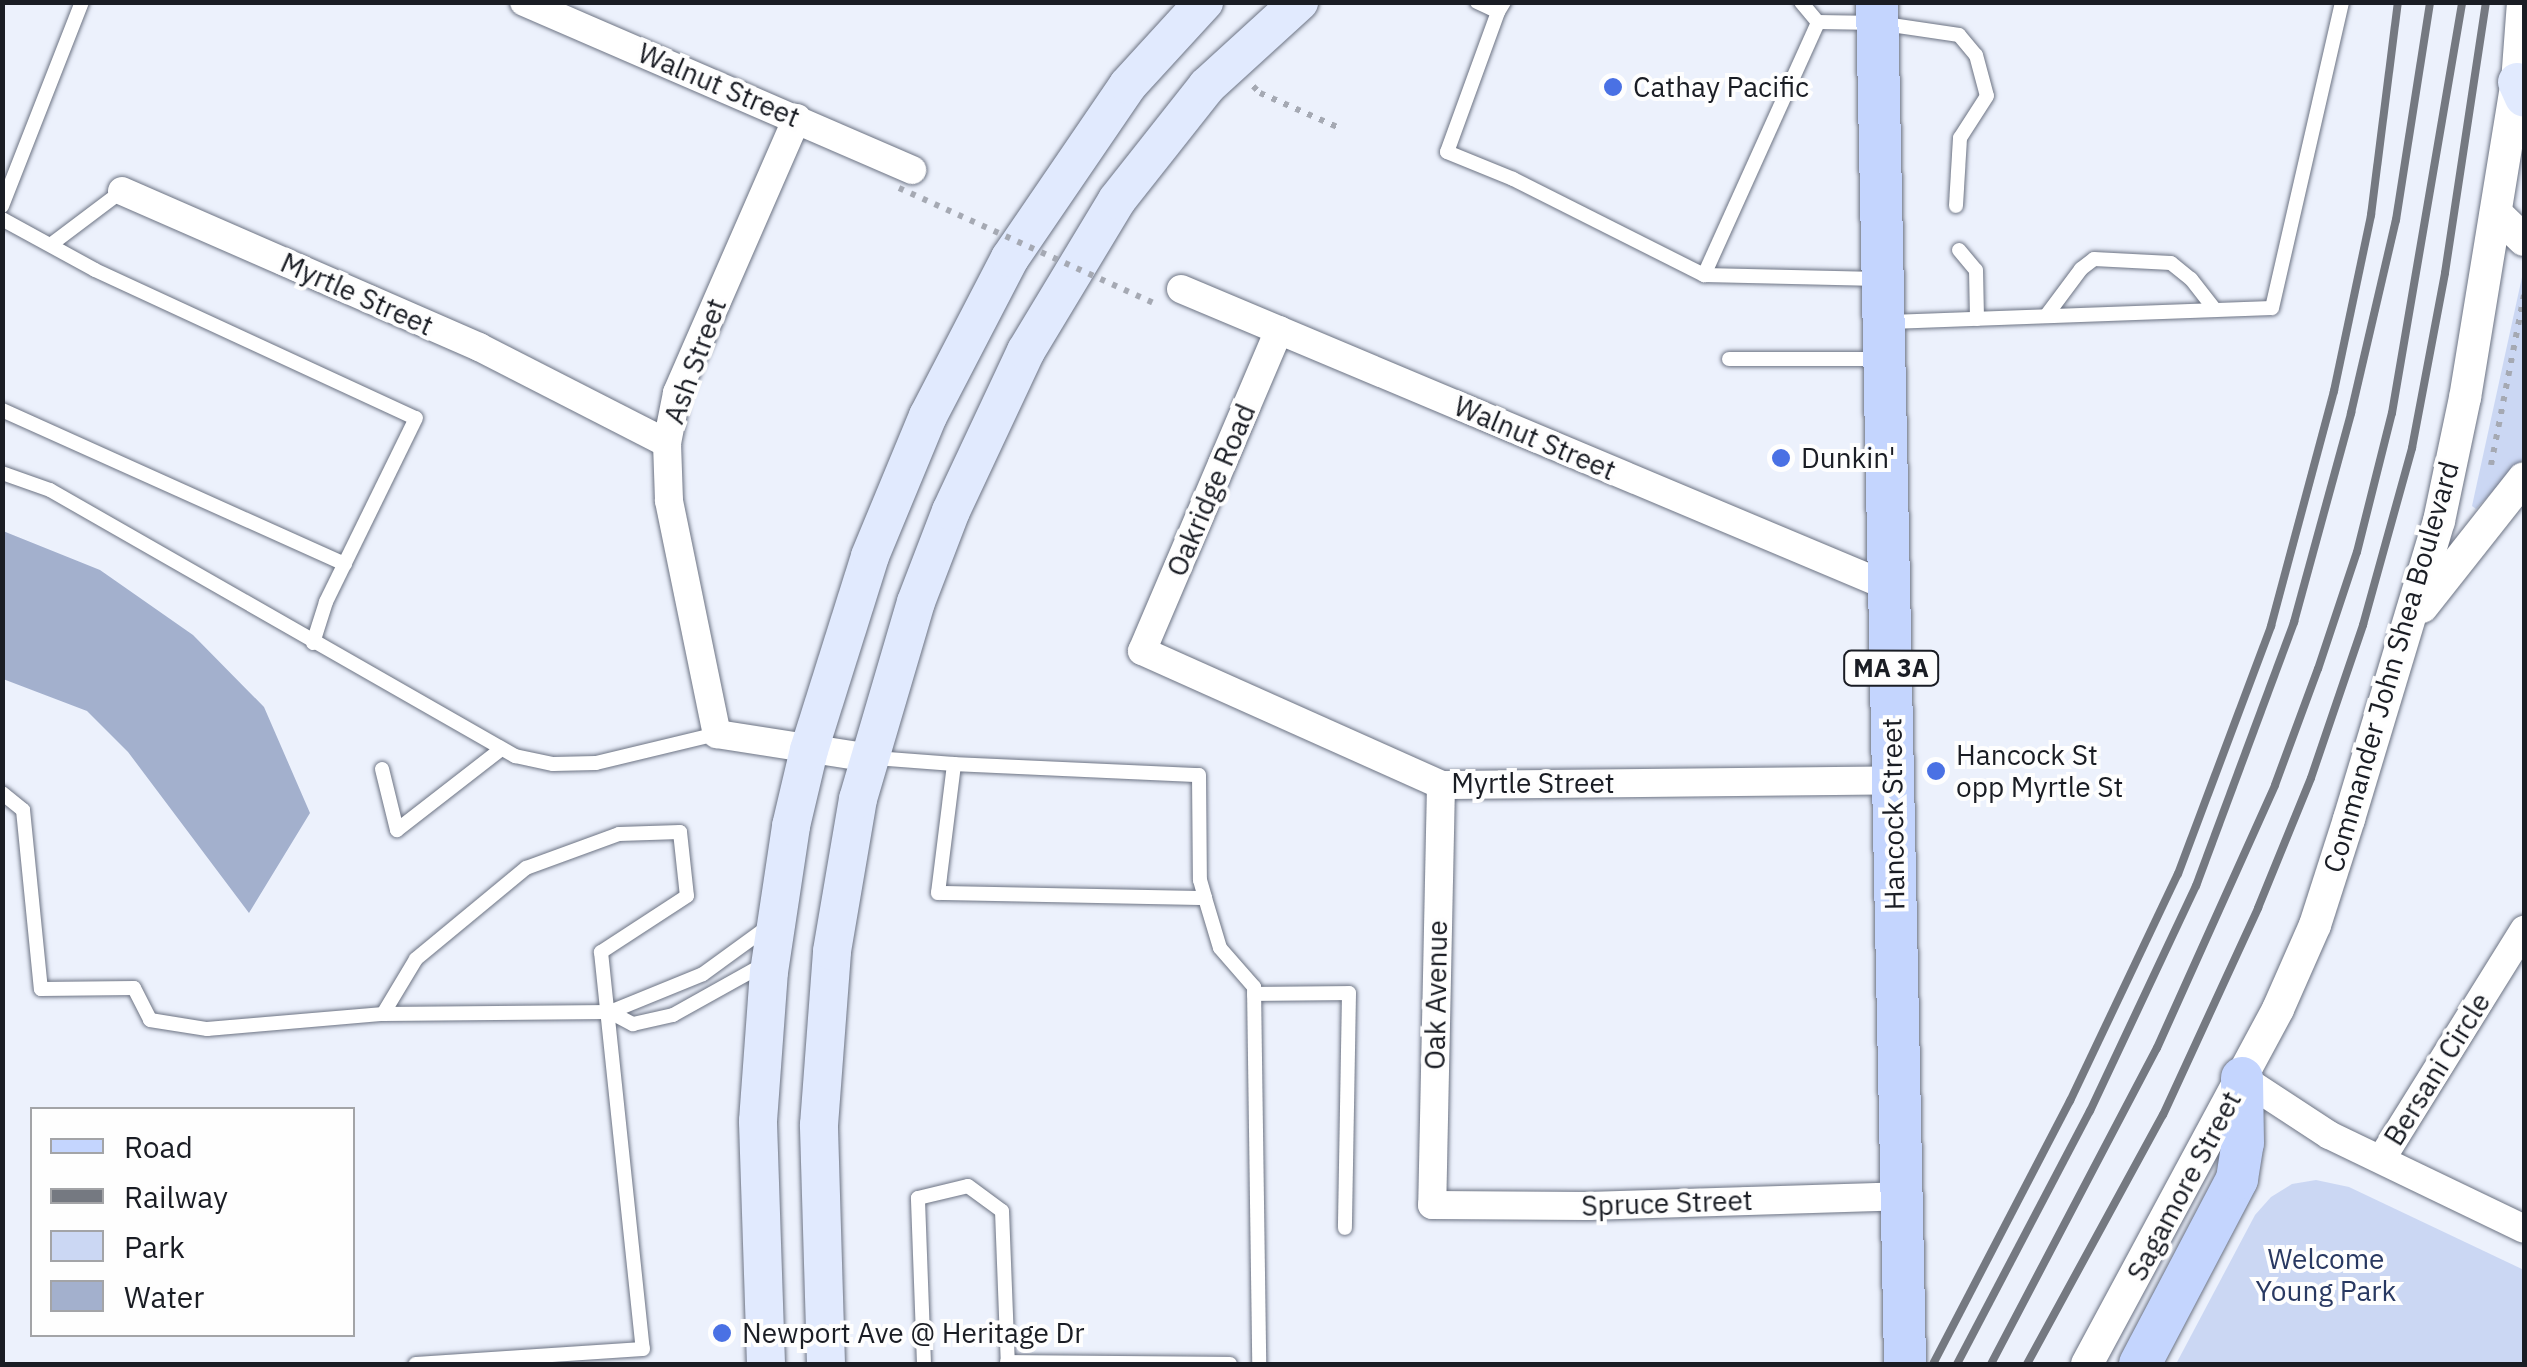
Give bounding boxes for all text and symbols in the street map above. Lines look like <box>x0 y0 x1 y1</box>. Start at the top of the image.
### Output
street label: Walnut Street <box>633 36 805 134</box>
place label: Cathay Pacific <box>1633 70 1809 104</box>
marker: Cathay Pacific <box>1602 76 1624 98</box>
street label: Myrtle Street <box>276 245 438 343</box>
street label: Ash Street <box>657 294 733 428</box>
street label: Walnut Street <box>1449 389 1621 487</box>
street label: Oakridge Road <box>1160 399 1262 581</box>
place label: Dunkin' <box>1801 441 1896 475</box>
marker: Dunkin' <box>1770 447 1792 469</box>
street label: Commander John Shea Boulevard <box>2316 458 2466 876</box>
road number: MA 3A <box>1841 648 1941 688</box>
street label: Hancock Street <box>1875 717 1911 911</box>
place label: Hancock St opp Myrtle St <box>1956 738 2123 804</box>
marker: Hancock St opp Myrtle St <box>1925 760 1947 782</box>
street label: Myrtle Street <box>1451 766 1615 800</box>
street label: Oak Avenue <box>1418 920 1454 1070</box>
street label: Bersani Circle <box>2377 986 2497 1152</box>
street label: Sagamore Street <box>2120 1085 2248 1287</box>
legend <box>30 1107 355 1337</box>
text: Road <box>124 1127 193 1166</box>
text: Railway <box>124 1177 228 1216</box>
street label: Spruce Street <box>1581 1183 1753 1223</box>
text: Park <box>124 1227 185 1266</box>
park label: Welcome Young Park <box>2256 1242 2396 1308</box>
text: Water <box>124 1277 204 1316</box>
place label: Newport Ave @ Heritage Dr <box>742 1316 1085 1350</box>
marker: Newport Ave @ Heritage Dr <box>711 1322 733 1344</box>

